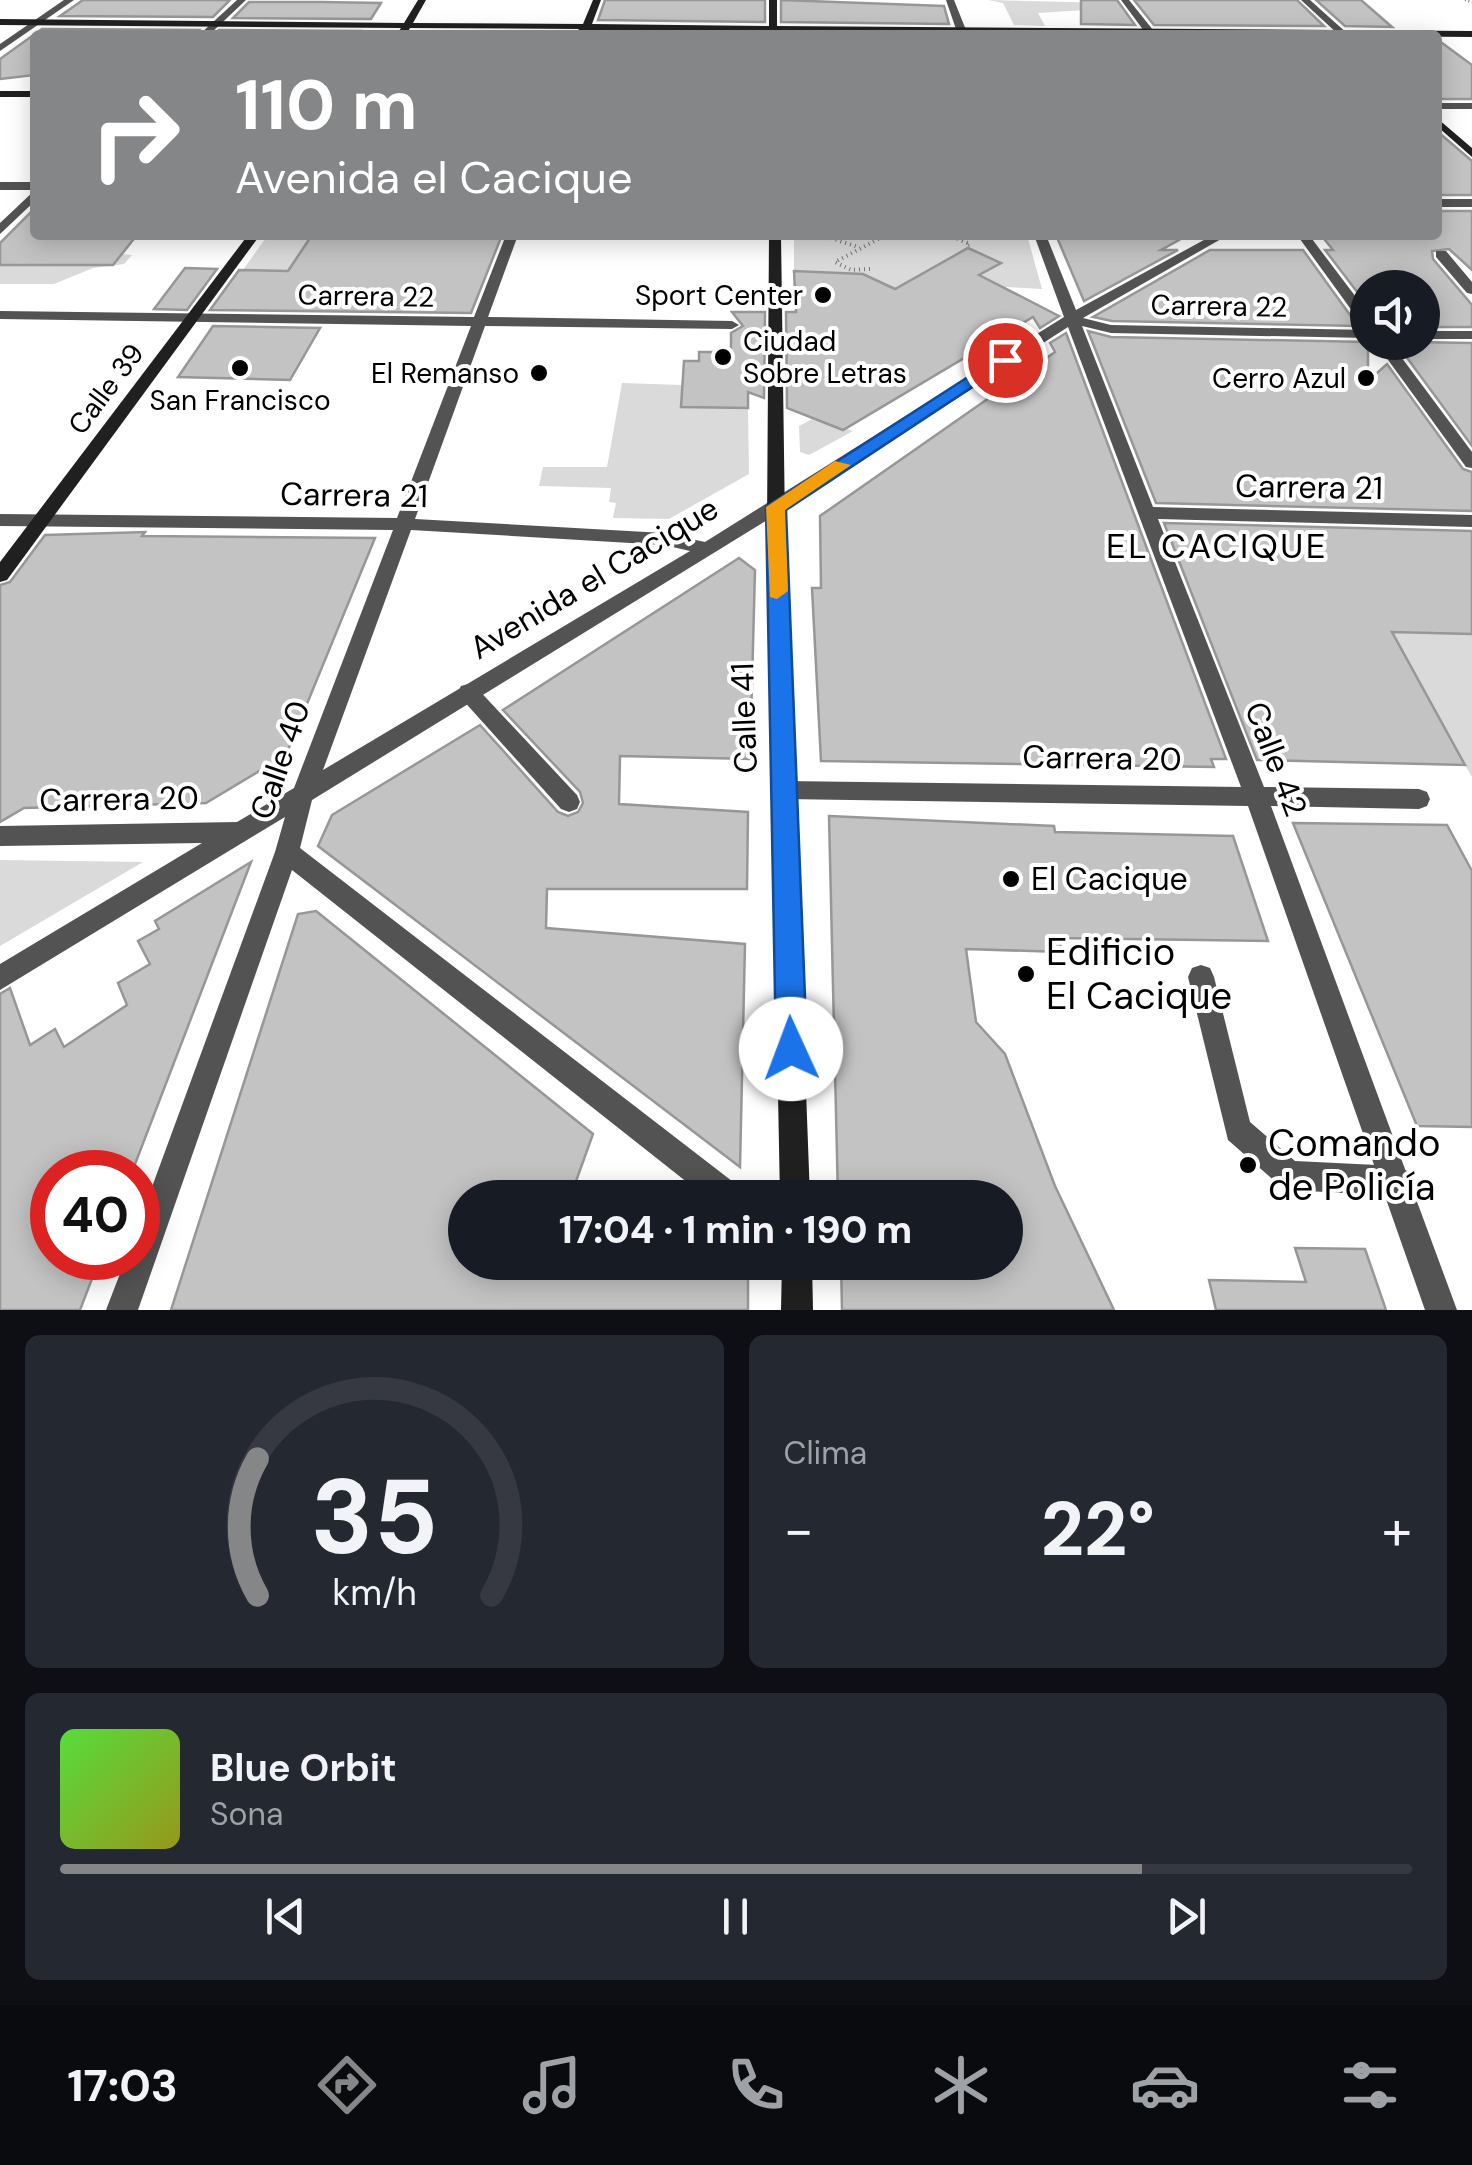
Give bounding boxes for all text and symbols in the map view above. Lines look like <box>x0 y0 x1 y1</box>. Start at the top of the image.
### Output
text: 110 m <box>235 60 418 151</box>
icon: right <box>70 70 200 200</box>
text: Avenida el Cacique <box>235 148 632 207</box>
map controls <box>1350 270 1440 360</box>
button: sound <box>1350 270 1440 360</box>
street label: Carrera 22 <box>297 276 435 316</box>
place label: Sport Center <box>635 277 803 314</box>
marker: Sport Center <box>812 284 834 306</box>
street label: Carrera 22 <box>1150 286 1288 326</box>
pin <box>963 318 1048 403</box>
place label: Ciudad Sobre Letras <box>743 323 907 392</box>
icon: arrive <box>978 333 1033 388</box>
street label: Calle 39 <box>60 336 152 442</box>
marker: Ciudad Sobre Letras <box>712 346 734 368</box>
place label: El Remanso <box>371 355 519 392</box>
marker: San Francisco <box>229 357 251 379</box>
place label: Cerro Azul <box>1212 360 1346 397</box>
marker: El Remanso <box>528 362 550 384</box>
marker: Cerro Azul <box>1355 367 1377 389</box>
place label: San Francisco <box>149 382 331 419</box>
street label: Carrera 21 <box>1235 465 1383 509</box>
street label: Carrera 21 <box>280 473 428 517</box>
street label: Avenida el Cacique <box>462 487 726 669</box>
district label: EL CACIQUE <box>1106 523 1328 569</box>
street label: Calle 41 <box>721 662 767 774</box>
street label: Calle 40 <box>240 695 320 825</box>
street label: Calle 42 <box>1235 696 1317 822</box>
street label: Carrera 20 <box>1022 736 1182 780</box>
street label: Carrera 20 <box>39 777 199 821</box>
place label: El Cacique <box>1031 858 1188 900</box>
marker: El Cacique <box>1000 868 1022 890</box>
place label: Edificio El Cacique <box>1046 927 1232 1021</box>
marker: Edificio El Cacique <box>1015 963 1037 985</box>
position arrow <box>739 997 843 1101</box>
place label: Comando de Policía <box>1268 1118 1440 1212</box>
speed limit sign: 40 <box>30 1150 160 1280</box>
marker: Comando de Policía <box>1237 1154 1259 1176</box>
text: 17:04 · 1 min · 190 m <box>559 1205 912 1255</box>
text: Clima <box>784 1432 867 1474</box>
text: 35 <box>311 1450 438 1585</box>
text: 22° <box>1041 1481 1155 1578</box>
text: − <box>784 1494 814 1566</box>
text: + <box>1382 1494 1412 1566</box>
text: km/h <box>332 1570 416 1616</box>
text: Blue Orbit <box>210 1743 397 1793</box>
text: Sona <box>210 1793 283 1835</box>
icon: previous <box>258 1889 313 1944</box>
icon: pause <box>708 1889 763 1944</box>
icon: next <box>1159 1889 1214 1944</box>
icon: directions <box>312 2050 382 2120</box>
icon: music <box>517 2050 587 2120</box>
icon: phone <box>721 2050 791 2120</box>
icon: climate <box>926 2050 996 2120</box>
icon: car <box>1130 2050 1200 2120</box>
icon: filters <box>1335 2050 1405 2120</box>
text: 17:03 <box>67 2056 178 2115</box>

